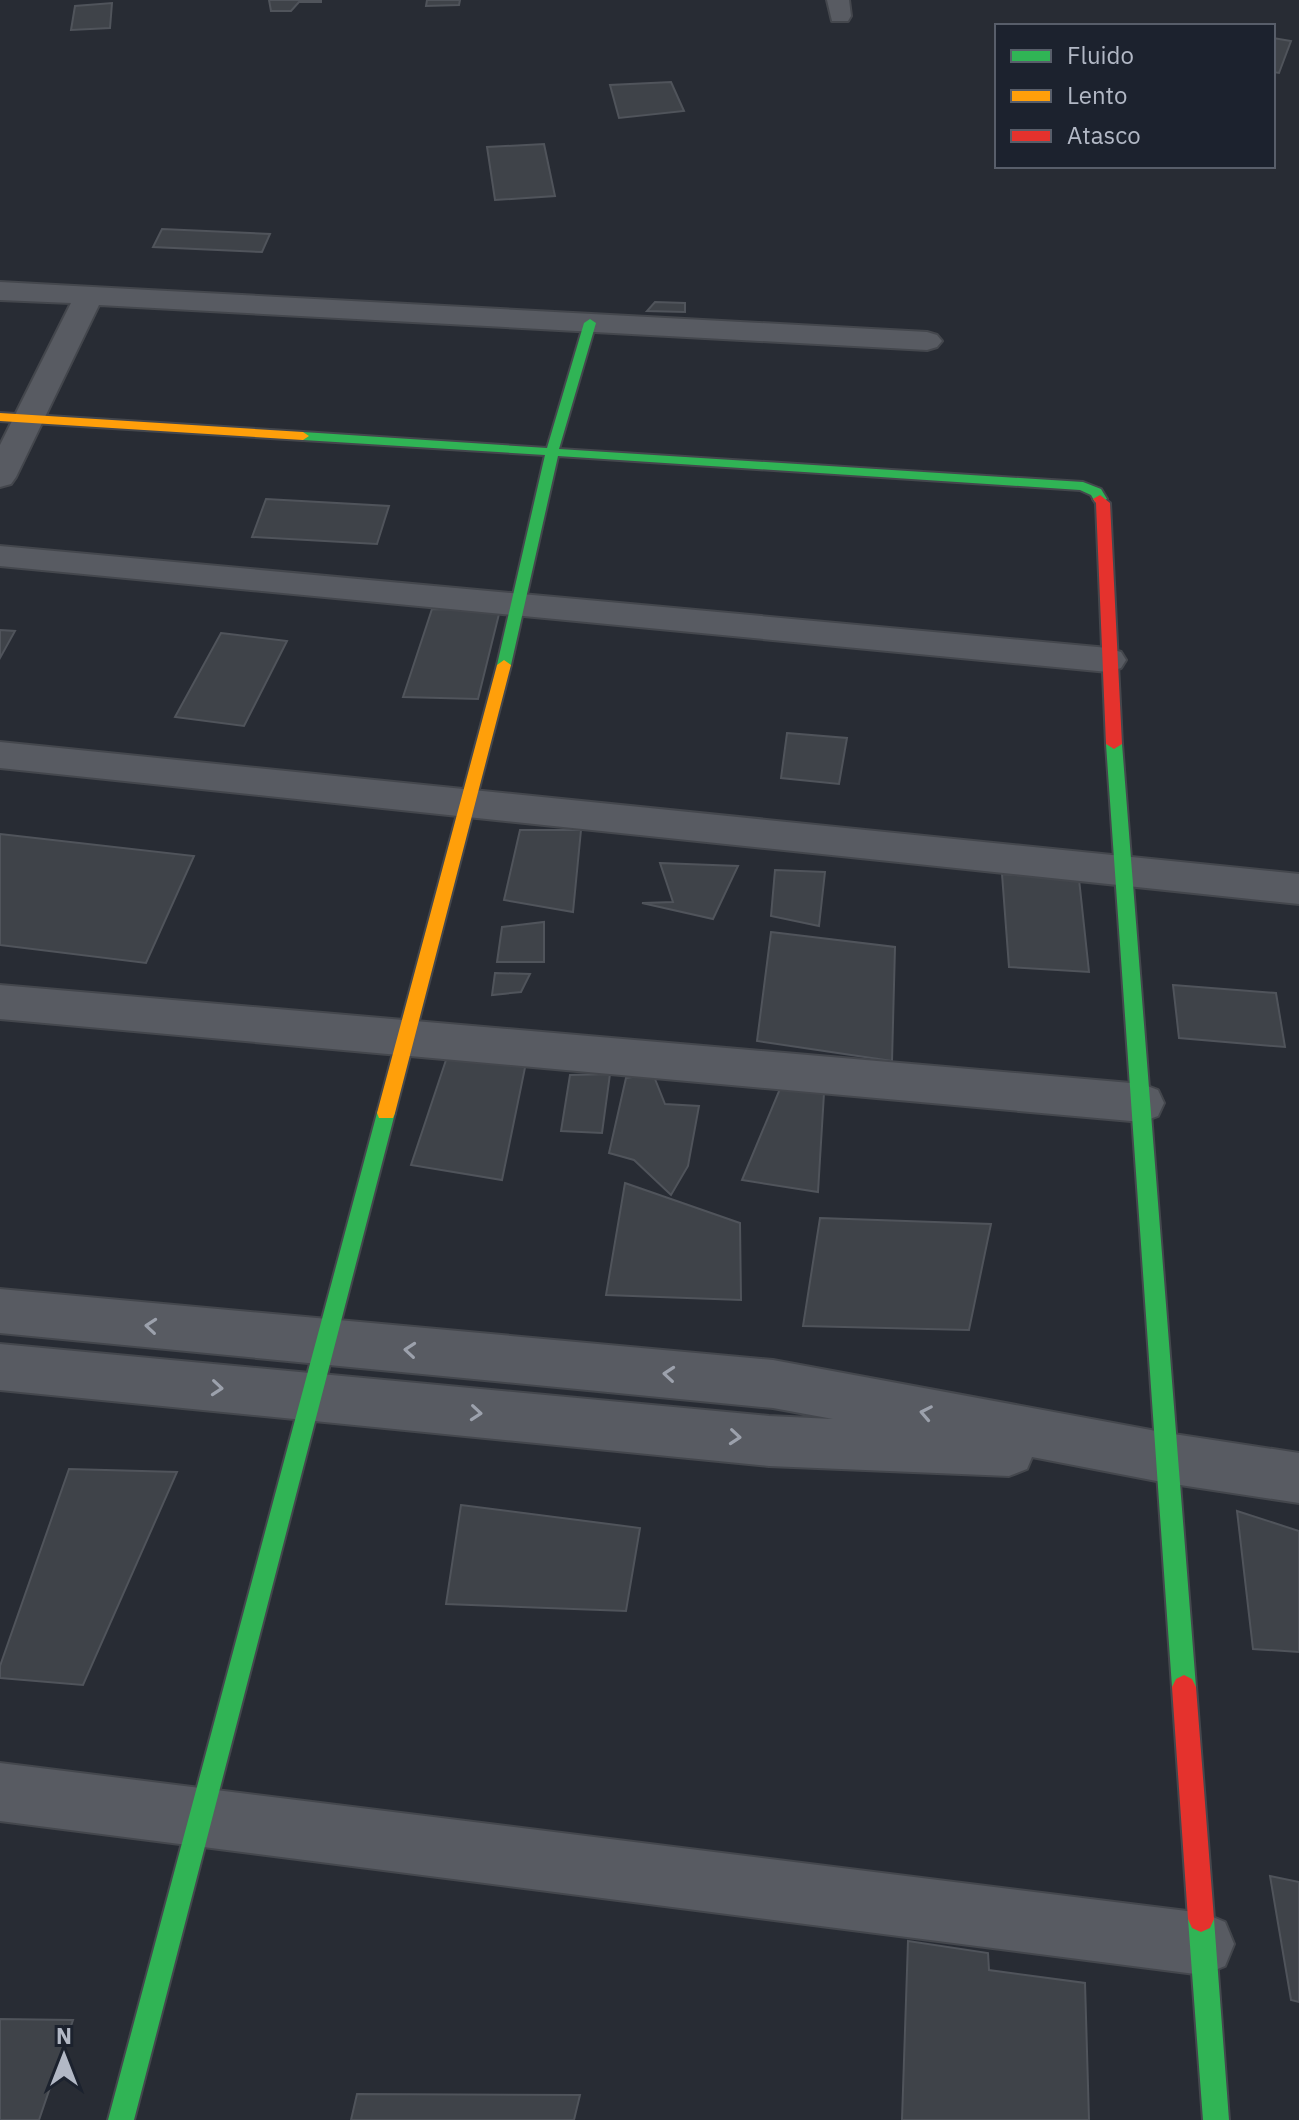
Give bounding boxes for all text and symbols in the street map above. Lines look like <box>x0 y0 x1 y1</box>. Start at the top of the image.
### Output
legend <box>995 24 1275 168</box>
text: Fluido <box>1067 39 1134 71</box>
text: Lento <box>1067 79 1127 111</box>
text: Atasco <box>1067 119 1141 151</box>
one-way arrow <box>144 1317 157 1334</box>
one-way arrow <box>403 1342 416 1359</box>
one-way arrow <box>662 1366 675 1383</box>
one-way arrow <box>211 1379 224 1396</box>
one-way arrow <box>470 1404 483 1421</box>
one-way arrow <box>919 1405 932 1422</box>
one-way arrow <box>729 1429 742 1446</box>
north arrow <box>24 2016 104 2096</box>
text: N <box>56 2021 72 2050</box>

